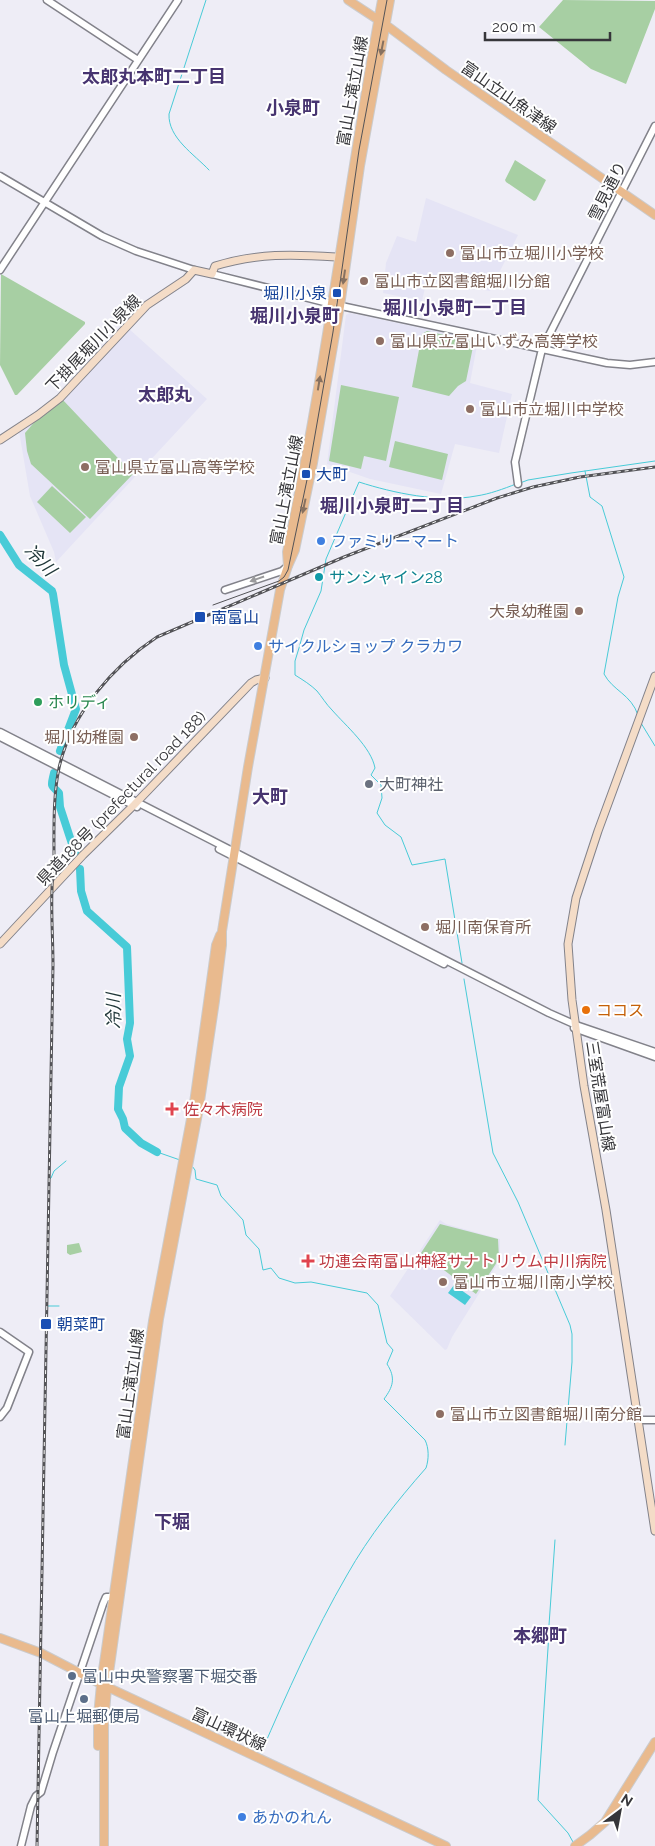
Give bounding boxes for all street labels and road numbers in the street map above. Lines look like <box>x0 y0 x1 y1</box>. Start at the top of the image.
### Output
street label: 富山上滝立山線 <box>333 34 372 148</box>
street label: 富山立山魚津線 <box>457 58 560 137</box>
street label: 雪見通り <box>584 158 630 224</box>
street label: 下掛尾堀川小泉線 <box>42 291 145 396</box>
street label: 富山上滝立山線 <box>266 433 307 547</box>
street label: 県道188号 (prefectural road 188) <box>33 707 210 889</box>
street label: 三室荒屋富山線 <box>582 1039 619 1153</box>
street label: 富山上滝立山線 <box>113 1327 148 1441</box>
street label: 富山環状線 <box>189 1704 269 1755</box>

